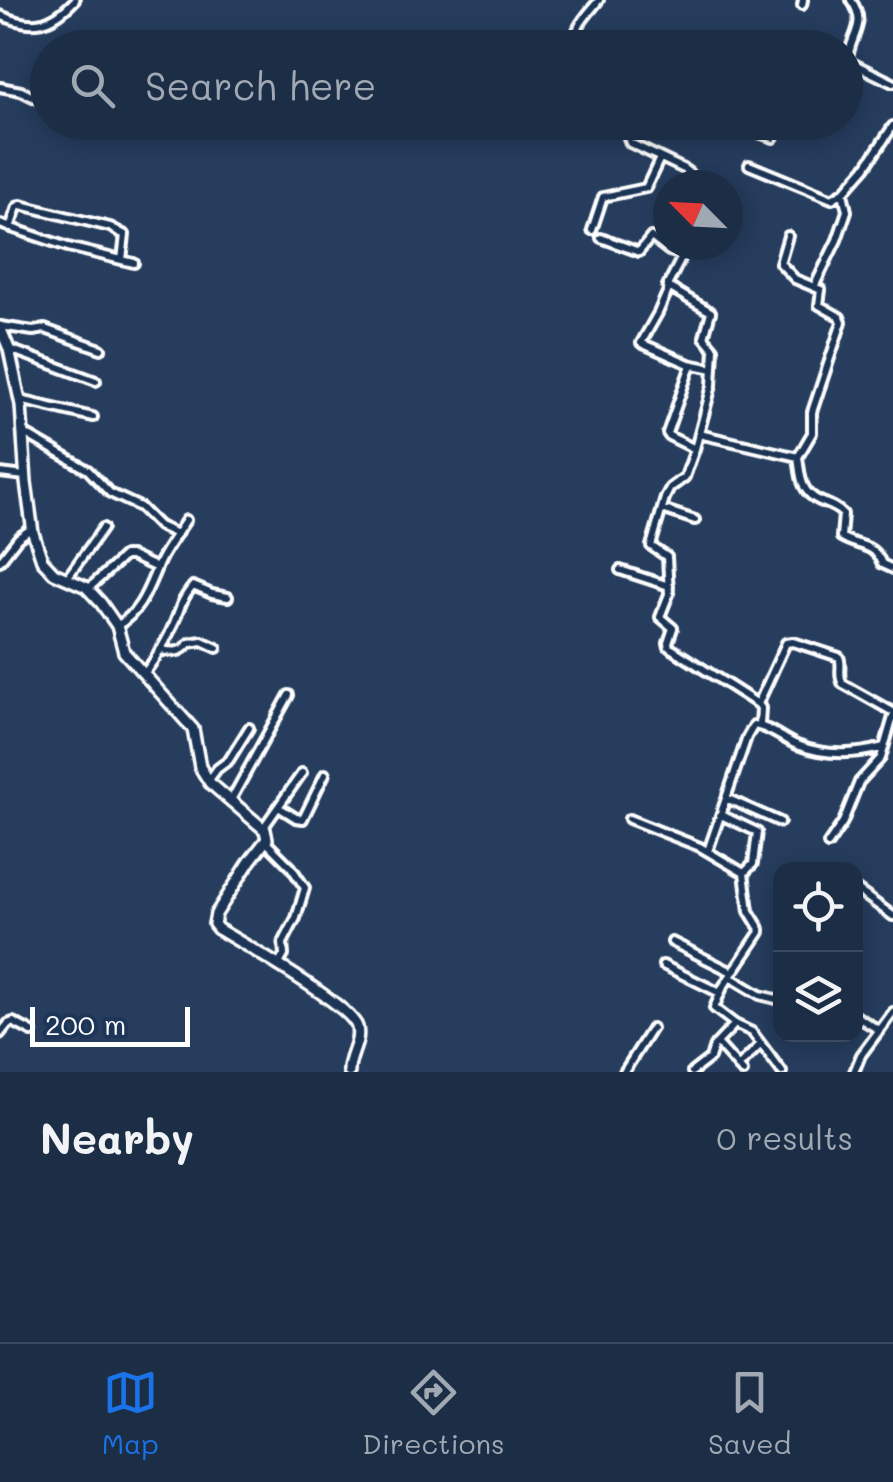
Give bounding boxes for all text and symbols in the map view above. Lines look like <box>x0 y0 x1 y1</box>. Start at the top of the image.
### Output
search box <box>30 30 863 140</box>
icon: search <box>65 58 120 113</box>
text: Search here <box>145 60 376 110</box>
north arrow <box>653 170 743 260</box>
map controls <box>773 862 863 1042</box>
button: locate <box>773 862 863 952</box>
button: layers <box>773 952 863 1042</box>
scale bar <box>30 1002 190 1046</box>
text: 200 m <box>45 1006 126 1042</box>
text: Nearby <box>40 1110 194 1165</box>
text: 0 results <box>716 1116 853 1158</box>
tab: Map <box>102 1365 159 1461</box>
tab: Directions <box>362 1365 505 1461</box>
tab: Saved <box>708 1365 791 1461</box>

